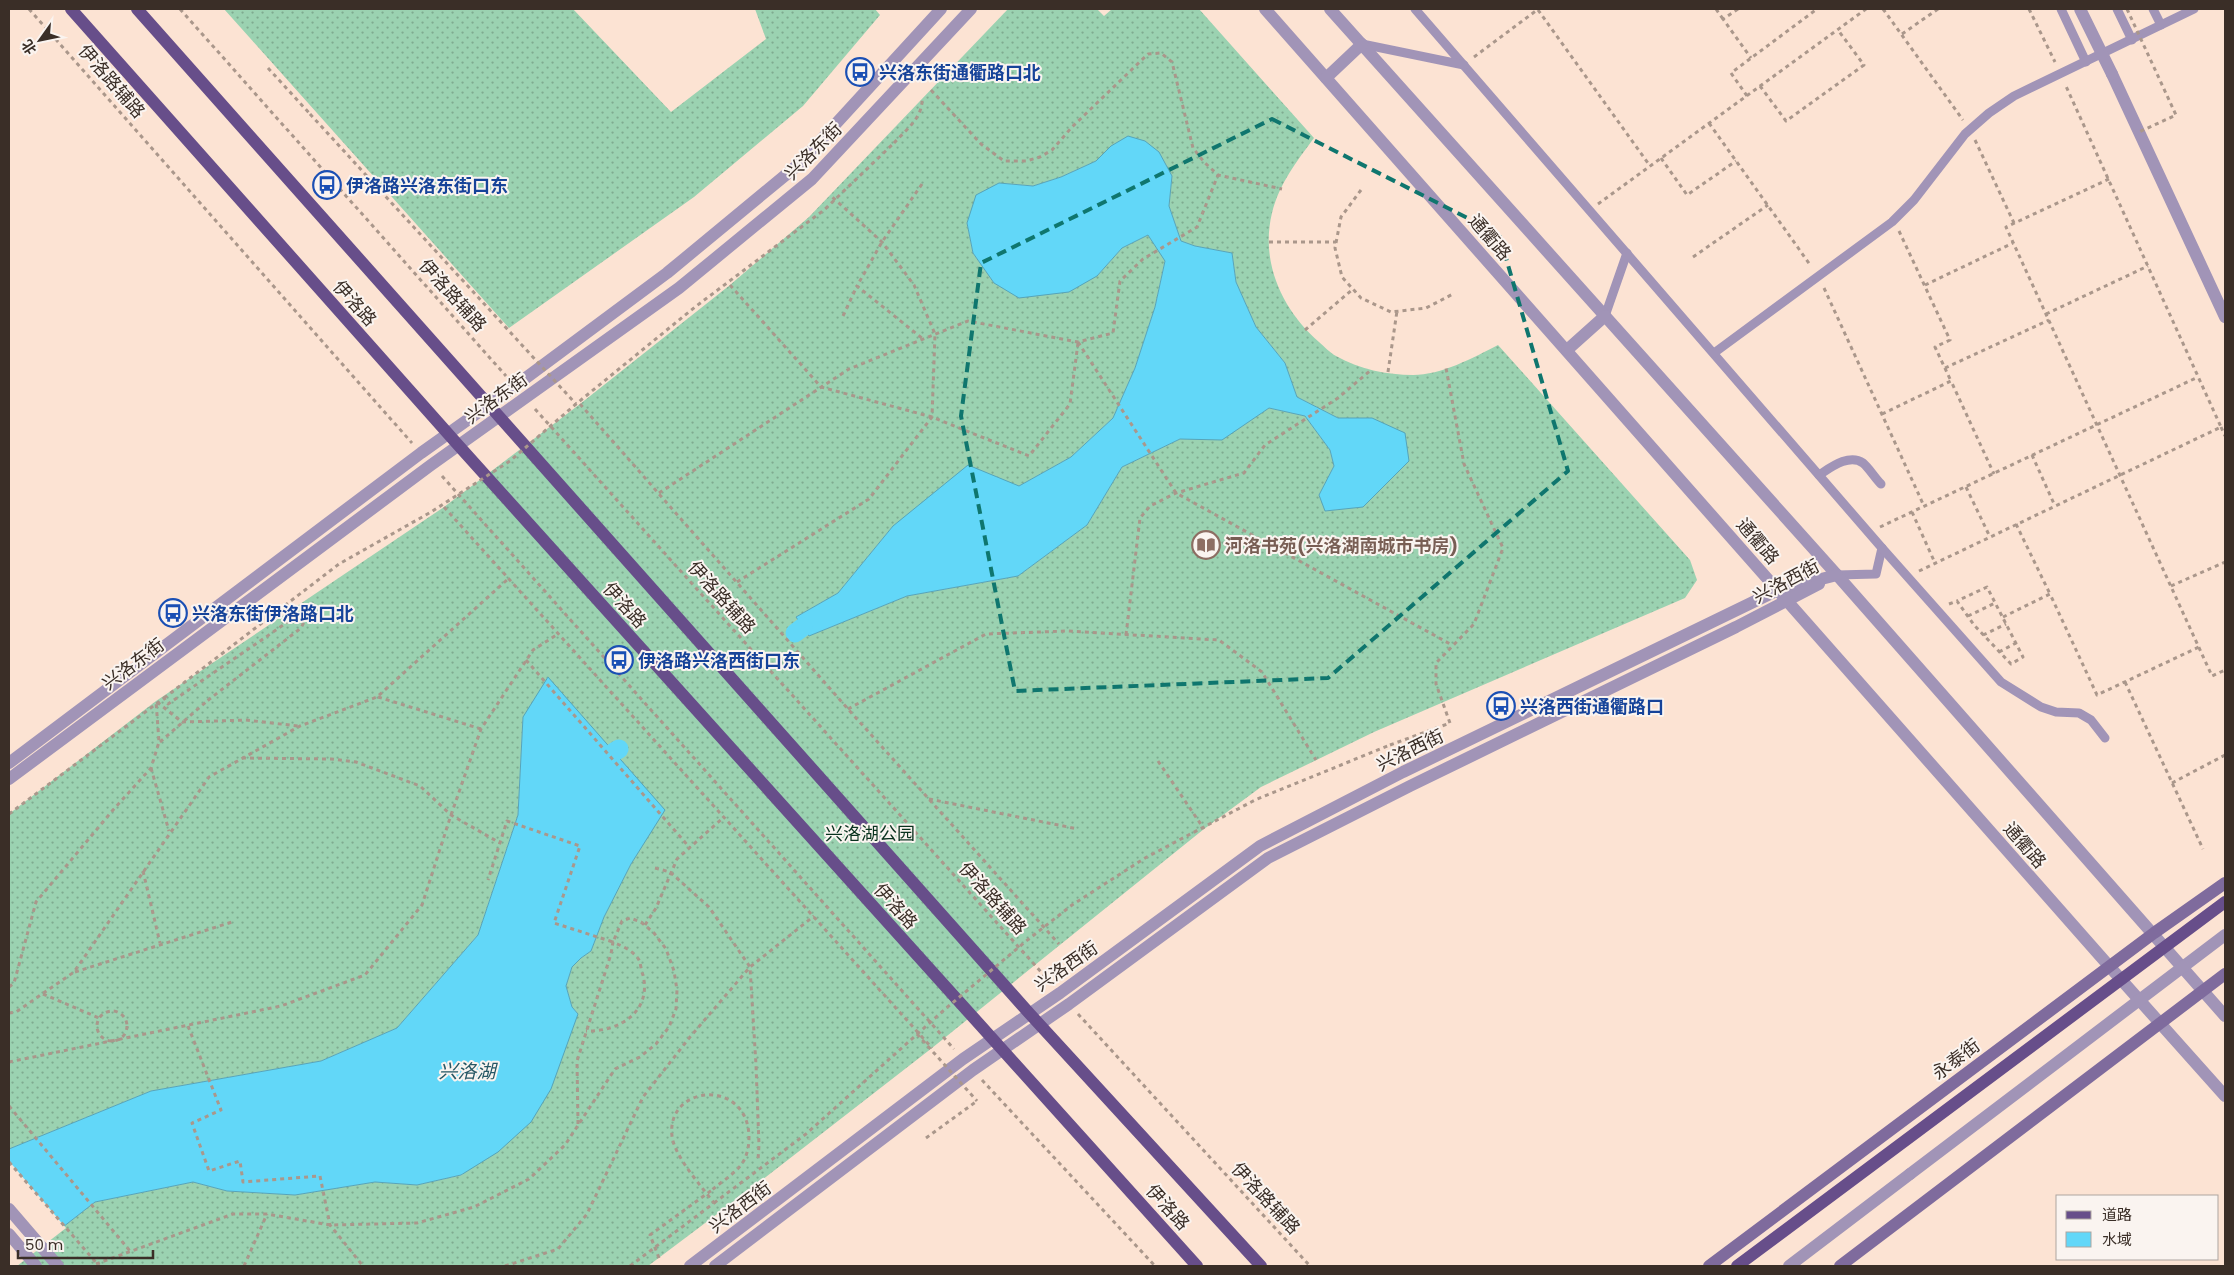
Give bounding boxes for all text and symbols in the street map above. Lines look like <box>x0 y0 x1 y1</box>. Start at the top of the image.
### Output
north arrow <box>15 15 65 65</box>
text: 北 <box>17 36 41 58</box>
street label: 伊洛路辅路 <box>73 39 151 123</box>
bus stop icon: 兴洛东街通衢路口北 <box>845 57 875 87</box>
place label: 兴洛东街通衢路口北 <box>879 60 1041 85</box>
street label: 兴洛东街 <box>779 117 847 185</box>
bus stop icon: 伊洛路兴洛东街口东 <box>312 170 342 200</box>
place label: 伊洛路兴洛东街口东 <box>346 173 508 198</box>
street label: 通衢路 <box>1463 208 1517 266</box>
street label: 伊洛路辅路 <box>414 253 492 337</box>
street label: 伊洛路 <box>328 275 382 331</box>
street label: 兴洛东街 <box>460 367 532 429</box>
street label: 通衢路 <box>1731 512 1785 570</box>
library icon: 河洛书苑(兴洛湖南城市书房) <box>1191 530 1221 560</box>
place label: 河洛书苑(兴洛湖南城市书房) <box>1225 533 1458 558</box>
street label: 兴洛西街 <box>1748 553 1824 609</box>
street label: 伊洛路辅路 <box>683 555 761 639</box>
street label: 伊洛路 <box>598 577 652 633</box>
bus stop icon: 兴洛东街伊洛路口北 <box>158 598 188 628</box>
place label: 兴洛东街伊洛路口北 <box>192 601 354 626</box>
street label: 兴洛东街 <box>97 632 169 696</box>
bus stop icon: 伊洛路兴洛西街口东 <box>604 645 634 675</box>
place label: 伊洛路兴洛西街口东 <box>638 648 800 673</box>
bus stop icon: 兴洛西街通衢路口 <box>1486 691 1516 721</box>
place label: 兴洛西街通衢路口 <box>1520 694 1664 719</box>
street label: 兴洛西街 <box>1372 723 1448 777</box>
street label: 通衢路 <box>1998 816 2052 874</box>
park label: 兴洛湖公园 <box>825 821 915 846</box>
street label: 伊洛路辅路 <box>954 856 1032 940</box>
street label: 伊洛路 <box>869 878 923 934</box>
street label: 兴洛西街 <box>1029 935 1103 997</box>
street label: 永泰街 <box>1927 1033 1985 1085</box>
water label: 兴洛湖 <box>438 1058 498 1085</box>
street label: 伊洛路辅路 <box>1226 1157 1306 1239</box>
street label: 兴洛西街 <box>704 1175 776 1239</box>
street label: 伊洛路 <box>1141 1179 1195 1235</box>
legend <box>2056 1195 2219 1260</box>
text: 道路 <box>2102 1204 2132 1225</box>
scale bar <box>18 1228 152 1260</box>
text: 水域 <box>2102 1229 2132 1250</box>
text: 50 m <box>25 1234 63 1255</box>

